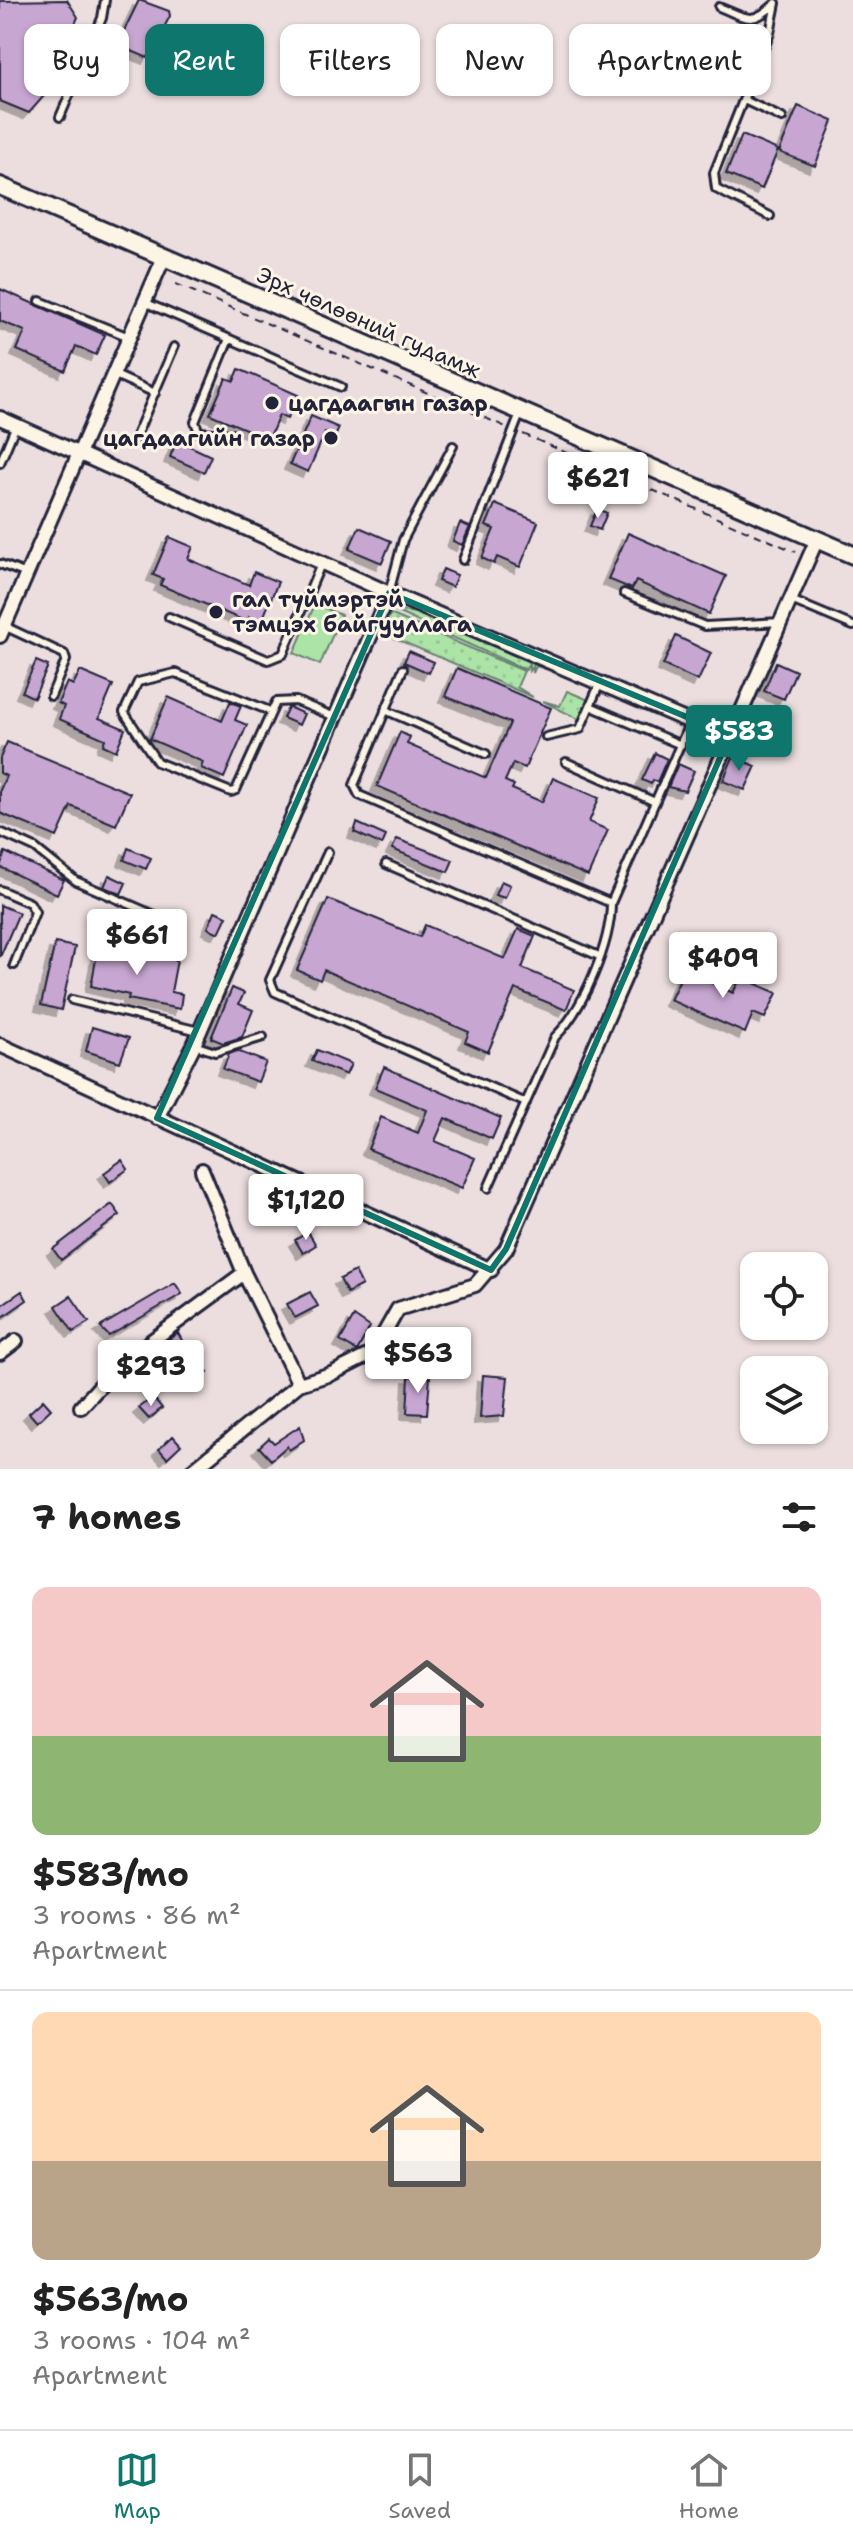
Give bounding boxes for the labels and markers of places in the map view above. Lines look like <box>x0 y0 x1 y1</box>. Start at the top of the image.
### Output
place label: цагдаагын газар <box>288 389 488 418</box>
marker: цагдаагын газар <box>263 394 281 412</box>
place label: цагдаагийн газар <box>103 424 315 453</box>
marker: цагдаагийн газар <box>322 429 340 447</box>
pin: $621 <box>551 452 645 520</box>
place label: гал түймэртэй тэмцэх байгууллага <box>232 585 472 639</box>
marker: гал түймэртэй тэмцэх байгууллага <box>207 603 225 621</box>
pin: $583 <box>692 705 786 773</box>
pin: $661 <box>90 909 184 977</box>
pin: $409 <box>676 932 770 1000</box>
pin: $1,120 <box>241 1174 371 1242</box>
pin: $563 <box>371 1327 465 1395</box>
pin: $293 <box>104 1340 198 1408</box>

